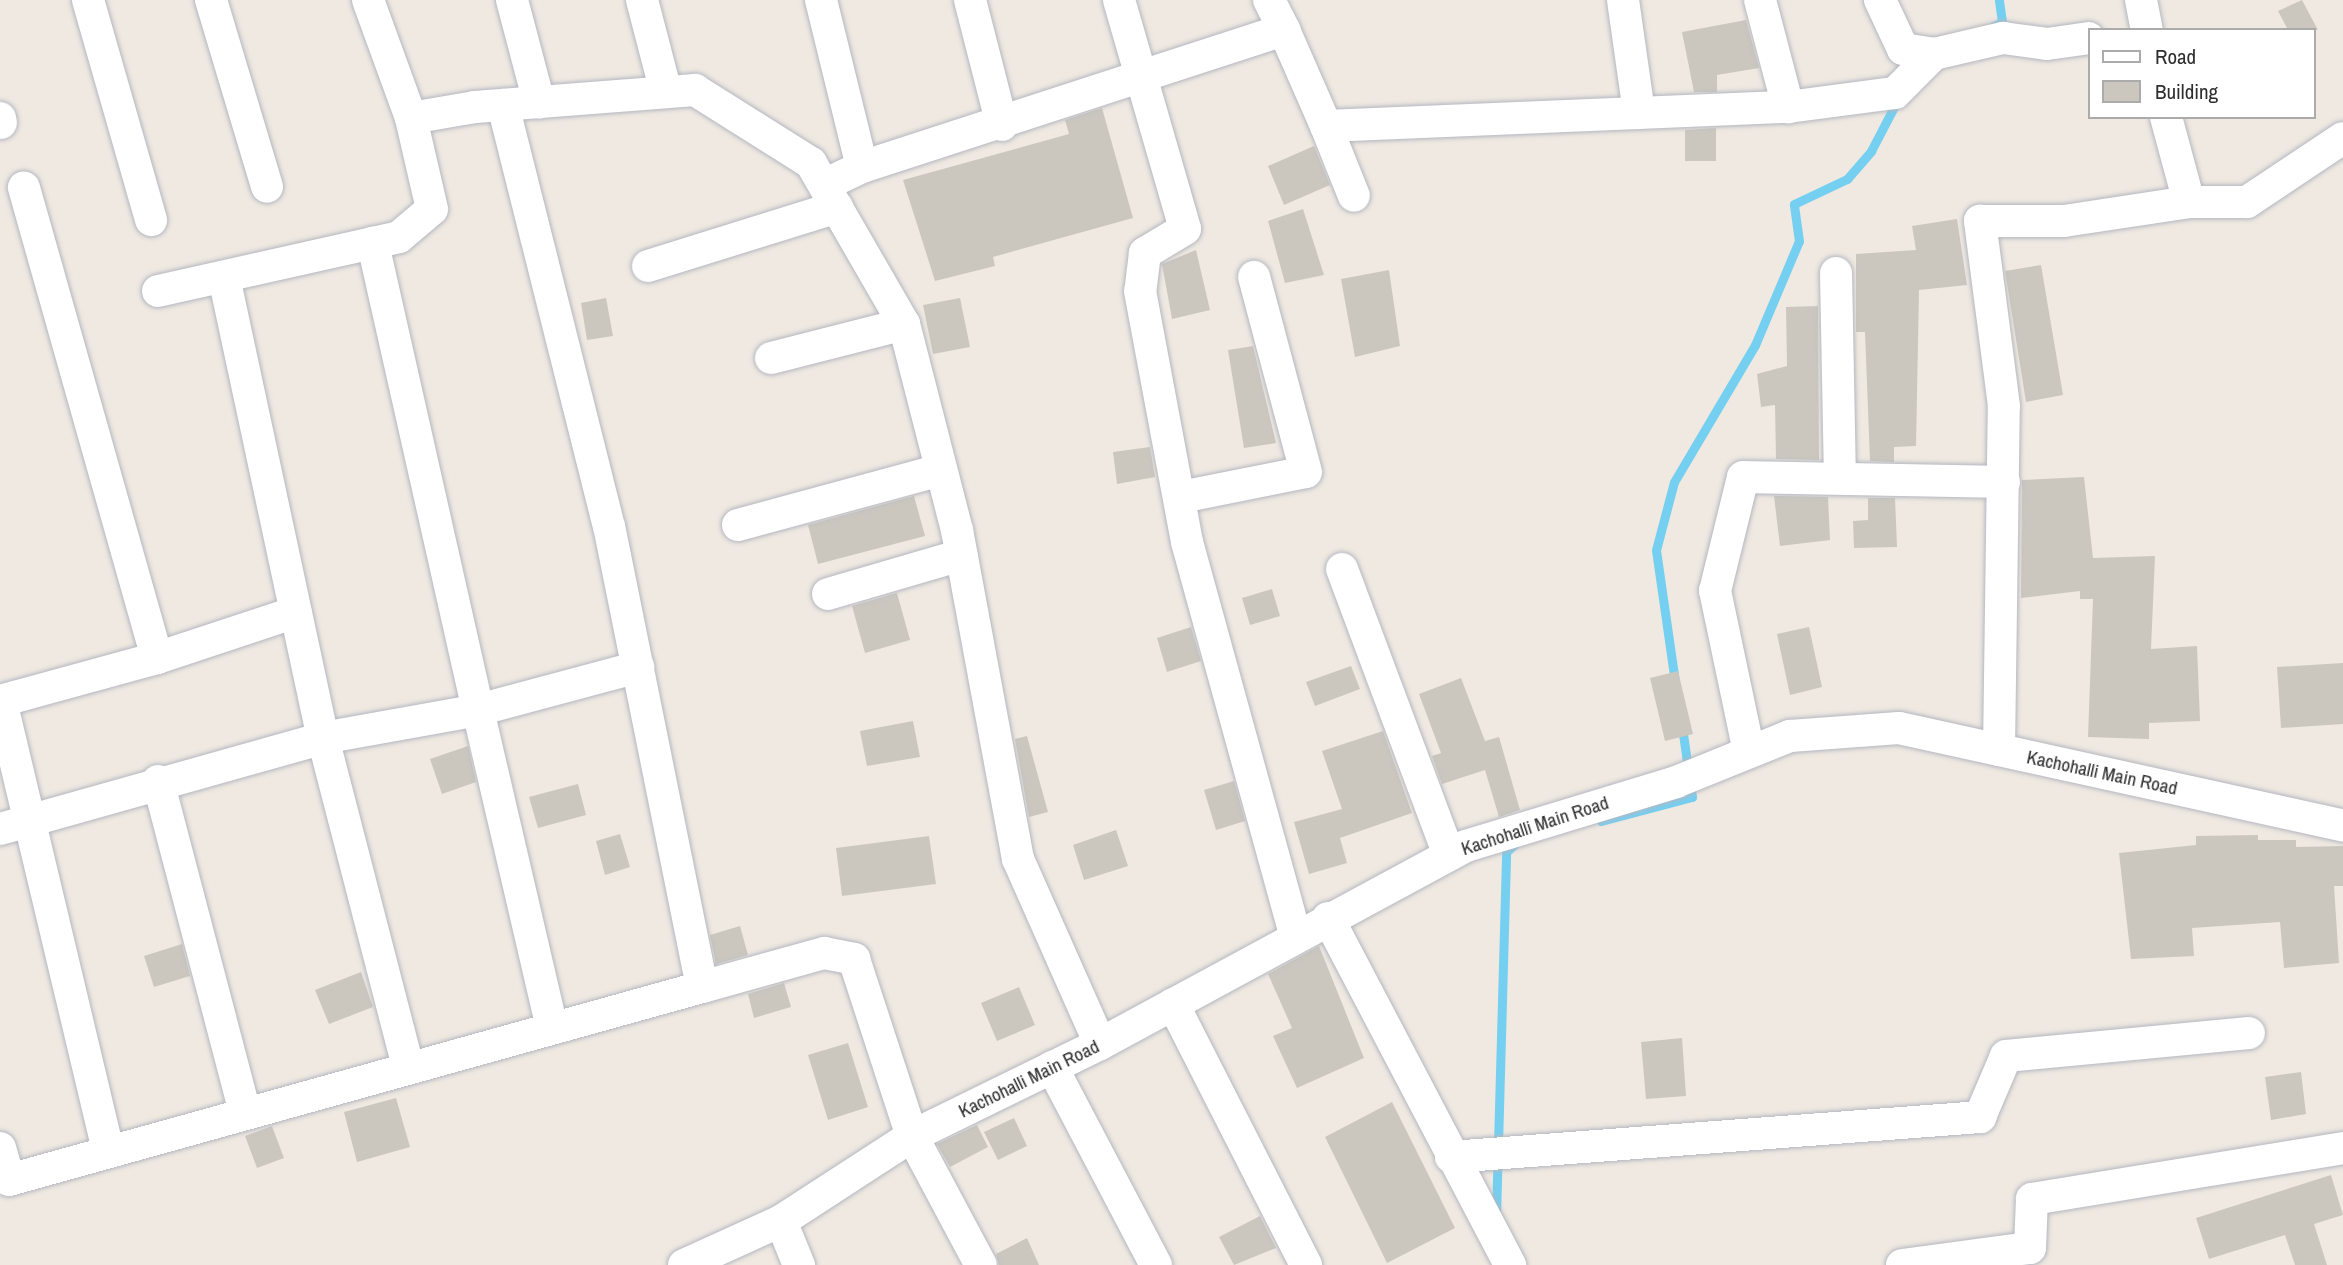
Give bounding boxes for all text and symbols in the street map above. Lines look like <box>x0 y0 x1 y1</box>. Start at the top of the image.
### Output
legend <box>2088 28 2315 119</box>
text: Road <box>2155 42 2196 71</box>
text: Building <box>2155 77 2218 106</box>
street label: Kachohalli Main Road <box>2025 746 2179 800</box>
street label: Kachohalli Main Road <box>1459 791 1611 861</box>
street label: Kachohalli Main Road <box>955 1035 1103 1123</box>

